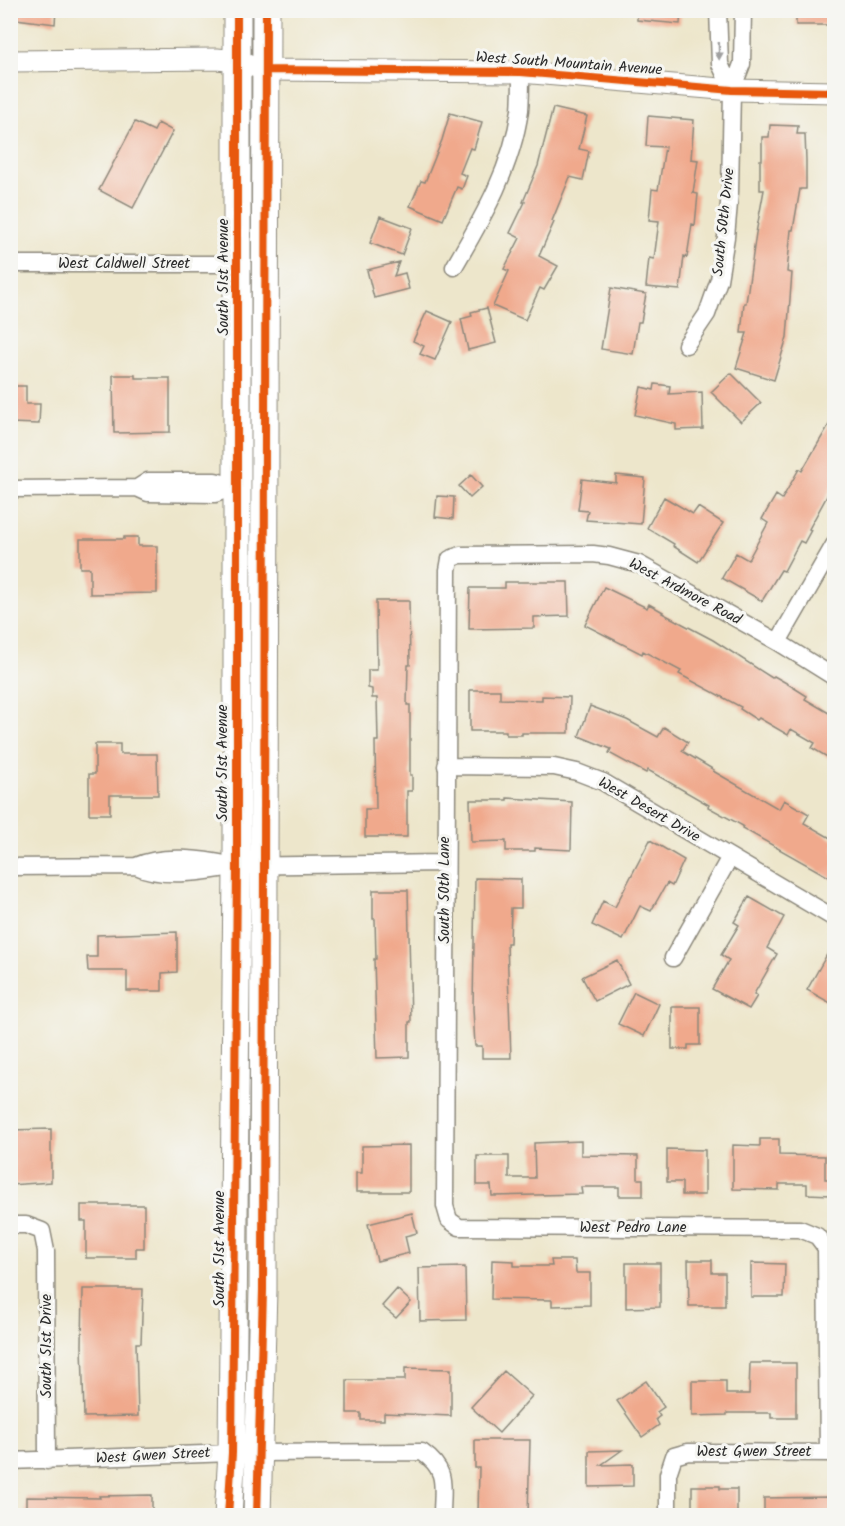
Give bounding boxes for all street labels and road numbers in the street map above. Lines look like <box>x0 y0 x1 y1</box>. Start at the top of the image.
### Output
street label: West South Mountain Avenue <box>475 46 663 83</box>
street label: South 50th Drive <box>706 167 742 277</box>
street label: South 51st Avenue <box>212 218 236 335</box>
street label: West Caldwell Street <box>58 252 190 276</box>
street label: West Ardmore Road <box>624 552 746 632</box>
street label: South 51st Avenue <box>211 704 235 821</box>
street label: West Desert Drive <box>593 771 705 849</box>
street label: South 50th Lane <box>433 836 457 944</box>
street label: South 51st Avenue <box>208 1190 232 1307</box>
street label: West Pedro Lane <box>580 1216 687 1240</box>
street label: South 51st Drive <box>35 1294 59 1398</box>
street label: West Gwen Street <box>697 1440 812 1464</box>
street label: West Gwen Street <box>95 1441 211 1471</box>

